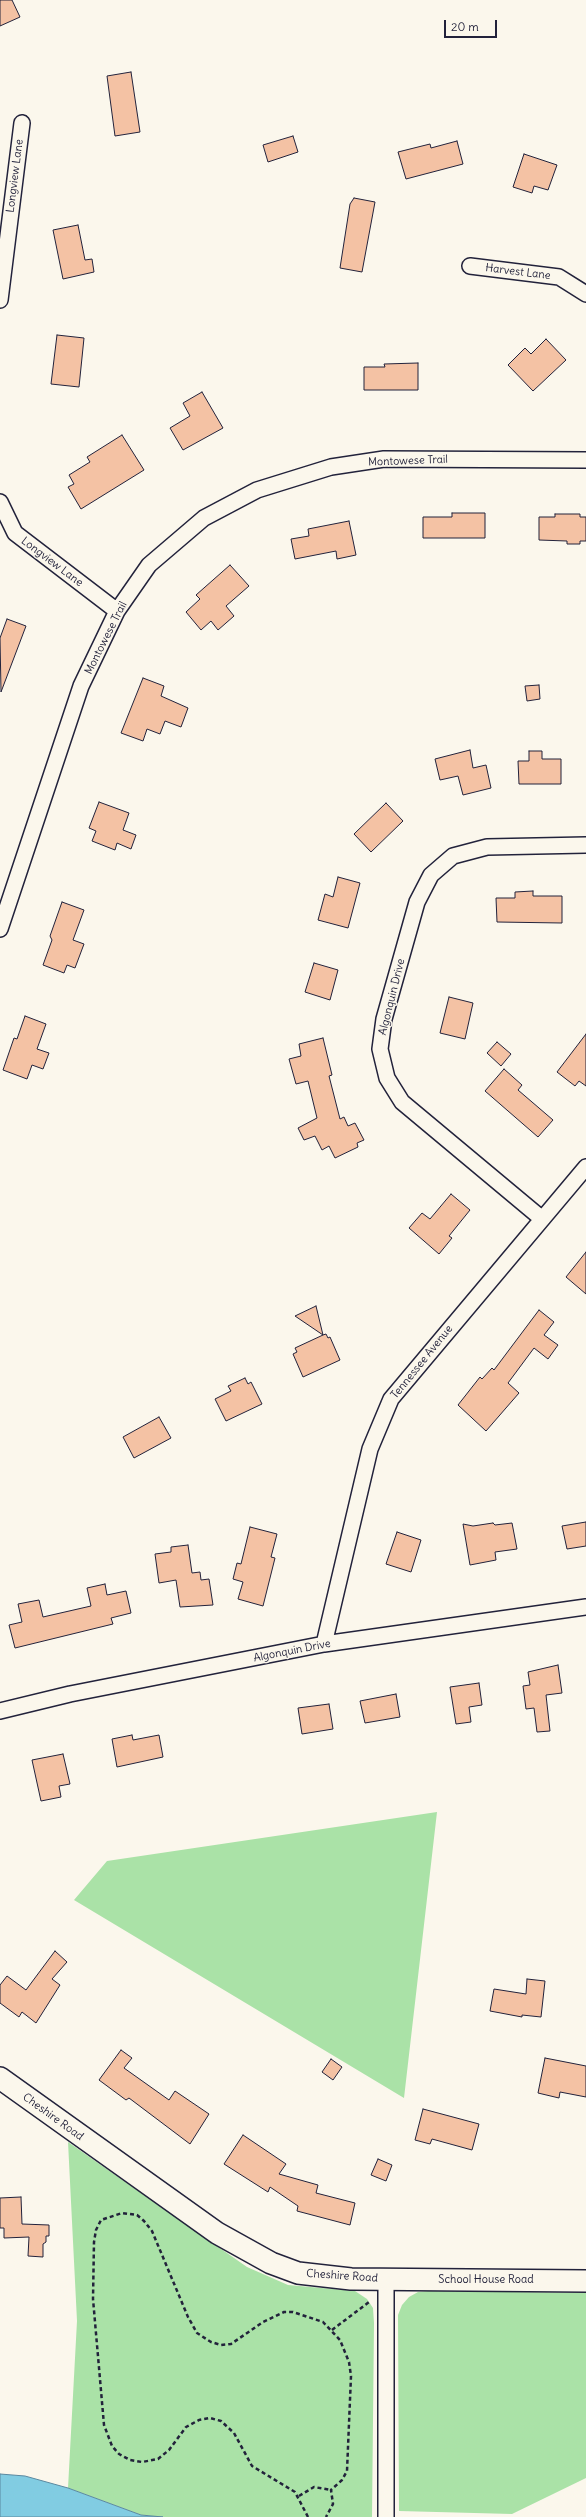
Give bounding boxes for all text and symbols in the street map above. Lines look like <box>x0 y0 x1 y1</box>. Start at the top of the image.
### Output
scale bar <box>446 12 499 38</box>
text: 20 m <box>451 19 479 34</box>
street label: Longview Lane <box>4 138 26 214</box>
street label: Harvest Lane <box>485 261 551 283</box>
street label: Montowese Trail <box>368 453 448 469</box>
street label: Longview Lane <box>18 534 86 590</box>
street label: Montowese Trail <box>82 599 130 677</box>
street label: Algonquin Drive <box>376 957 408 1037</box>
street label: Tennessee Avenue <box>388 1323 456 1401</box>
street label: Algonquin Drive <box>252 1637 332 1665</box>
street label: Cheshire Road <box>20 2091 86 2143</box>
street label: Cheshire Road <box>306 2267 378 2285</box>
street label: School House Road <box>438 2273 534 2287</box>

